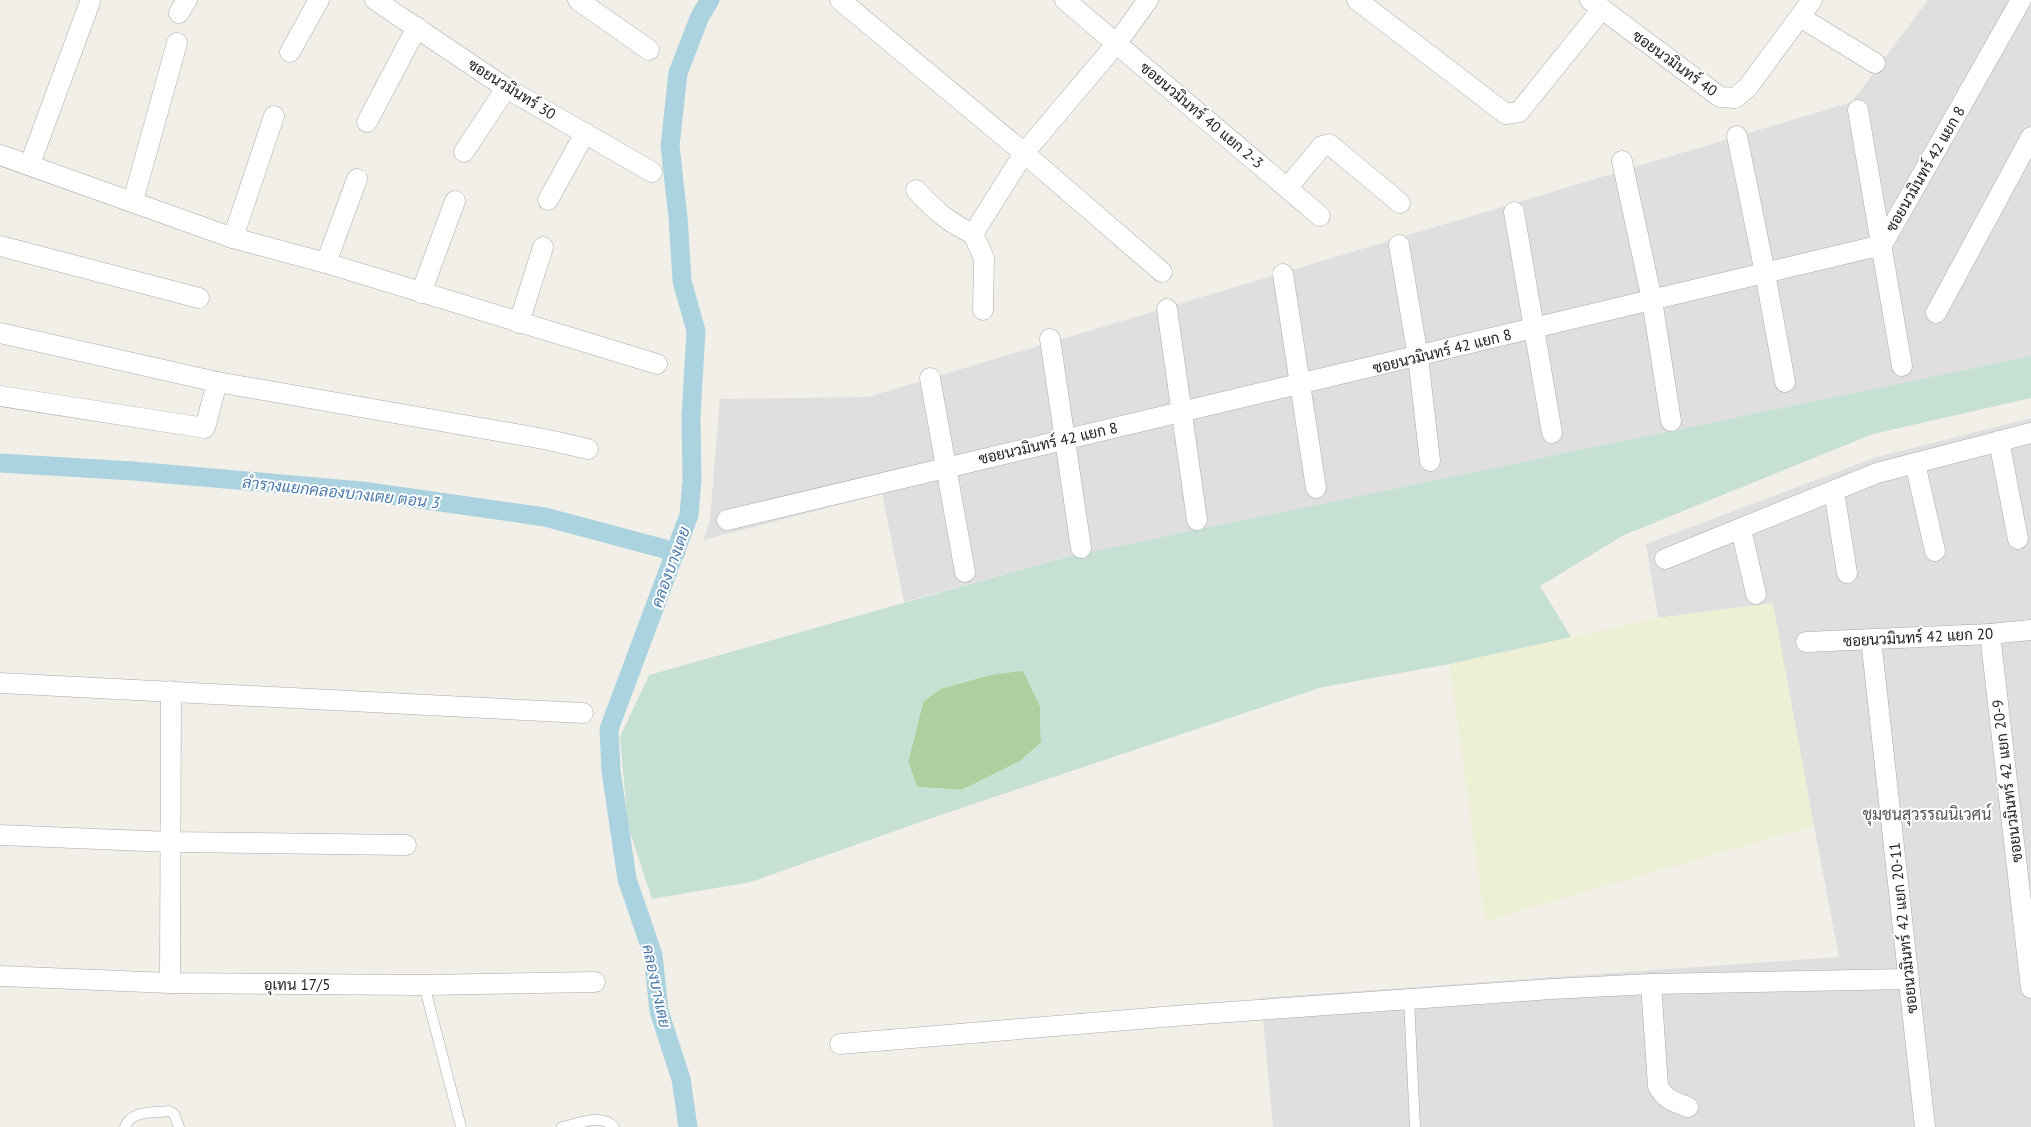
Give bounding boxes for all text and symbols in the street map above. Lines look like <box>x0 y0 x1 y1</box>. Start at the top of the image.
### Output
street label: ซอยนวมินทร์ 40 <box>1629 26 1721 100</box>
street label: ซอยนวมินทร์ 30 <box>465 54 559 124</box>
street label: ซอยนวมินทร์ 40 แยก 2-3 <box>1136 58 1268 172</box>
street label: ซอยนวมินทร์ 42 แยก 8 <box>1881 103 1969 235</box>
street label: ซอยนวมินทร์ 42 แยก 8 <box>1371 325 1513 377</box>
street label: ซอยนวมินทร์ 42 แยก 8 <box>977 418 1119 468</box>
water label: ลำรางแยกคลองบางเตย ตอน 3 <box>241 472 441 512</box>
water label: คลองบางเตย <box>646 524 694 610</box>
street label: ซอยนวมินทร์ 42 แยก 20 <box>1842 624 1994 650</box>
street label: ซอยนวมินทร์ 42 แยก 20-9 <box>1988 698 2026 864</box>
district label: ชุมชนสุวรรณนิเวศน์ <box>1863 802 1991 826</box>
street label: ซอยนวมินทร์ 42 แยก 20-11 <box>1885 841 1921 1015</box>
water label: คลองบางเตย <box>638 942 676 1030</box>
street label: อุเทน 17/5 <box>264 975 330 996</box>

